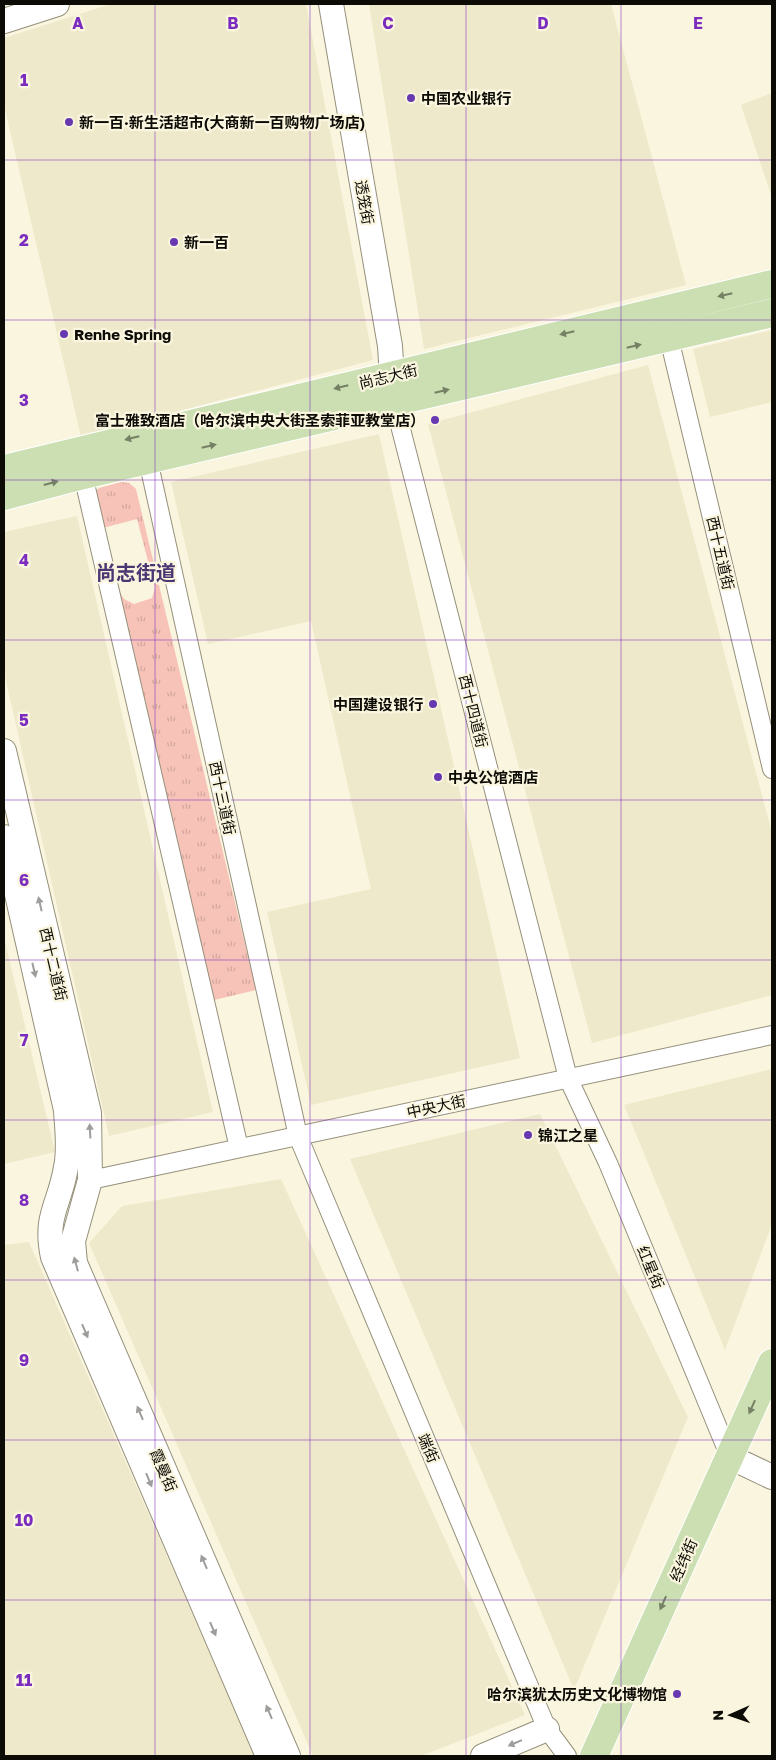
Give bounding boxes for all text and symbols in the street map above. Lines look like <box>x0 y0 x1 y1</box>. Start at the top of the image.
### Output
text: A <box>72 13 84 33</box>
text: B <box>227 13 239 33</box>
text: C <box>382 13 394 33</box>
text: D <box>537 13 549 33</box>
text: E <box>693 13 703 33</box>
text: 1 <box>20 70 28 90</box>
place label: 中国农业银行 <box>421 89 511 107</box>
marker: 中国农业银行 <box>405 92 417 104</box>
place label: 新一百·新生活超市(大商新一百购物广场店) <box>79 113 365 131</box>
marker: 新一百·新生活超市(大商新一百购物广场店) <box>63 116 75 128</box>
street label: 透笼街 <box>352 178 378 226</box>
text: 2 <box>19 230 29 250</box>
place label: 新一百 <box>184 233 229 251</box>
marker: 新一百 <box>168 236 180 248</box>
one-way arrow <box>717 291 732 299</box>
place label: Renhe Spring <box>74 325 171 343</box>
marker: Renhe Spring <box>58 328 70 340</box>
one-way arrow <box>559 329 574 337</box>
one-way arrow <box>627 342 642 350</box>
street label: 尚志大街 <box>357 360 419 392</box>
one-way arrow <box>333 383 348 391</box>
one-way arrow <box>434 387 449 395</box>
text: 3 <box>19 390 29 410</box>
place label: 富士雅致酒店（哈尔滨中央大街圣索菲亚教堂店） <box>95 411 425 429</box>
marker: 富士雅致酒店（哈尔滨中央大街圣索菲亚教堂店） <box>429 414 441 426</box>
one-way arrow <box>124 434 139 442</box>
one-way arrow <box>201 442 216 450</box>
one-way arrow <box>43 479 58 487</box>
street label: 西十五道街 <box>704 514 738 592</box>
text: 4 <box>19 550 29 570</box>
district label: 尚志街道 <box>96 560 176 584</box>
street label: 西十四道街 <box>456 672 492 750</box>
place label: 中国建设银行 <box>333 695 423 713</box>
marker: 中国建设银行 <box>427 698 439 710</box>
text: 5 <box>19 710 29 730</box>
street label: 西十三道街 <box>206 759 240 837</box>
place label: 中央公馆酒店 <box>448 768 538 786</box>
marker: 中央公馆酒店 <box>432 771 444 783</box>
text: 6 <box>19 870 29 890</box>
one-way arrow <box>36 897 44 912</box>
street label: 西十二道街 <box>37 925 71 1003</box>
one-way arrow <box>30 962 38 977</box>
text: 7 <box>20 1030 29 1050</box>
street label: 中央大街 <box>405 1091 467 1121</box>
one-way arrow <box>86 1123 94 1139</box>
place label: 锦江之星 <box>538 1126 598 1144</box>
marker: 锦江之星 <box>522 1129 534 1141</box>
text: 8 <box>19 1190 29 1210</box>
street label: 红星街 <box>634 1243 668 1291</box>
one-way arrow <box>72 1256 80 1271</box>
one-way arrow <box>81 1324 89 1338</box>
text: 9 <box>19 1350 29 1370</box>
one-way arrow <box>748 1400 756 1414</box>
one-way arrow <box>135 1406 143 1420</box>
street label: 端街 <box>415 1431 443 1465</box>
street label: 霞曼街 <box>147 1446 181 1494</box>
one-way arrow <box>145 1473 153 1487</box>
text: 10 <box>15 1510 33 1530</box>
street label: 经纬街 <box>666 1536 700 1584</box>
one-way arrow <box>200 1555 208 1569</box>
one-way arrow <box>659 1596 667 1610</box>
one-way arrow <box>210 1622 218 1636</box>
text: 11 <box>16 1670 32 1690</box>
place label: 哈尔滨犹太历史文化博物馆 <box>487 1685 667 1703</box>
marker: 哈尔滨犹太历史文化博物馆 <box>671 1688 683 1700</box>
north arrow <box>706 1690 756 1740</box>
one-way arrow <box>264 1704 272 1719</box>
text: N <box>709 1710 726 1721</box>
one-way arrow <box>508 1739 522 1747</box>

